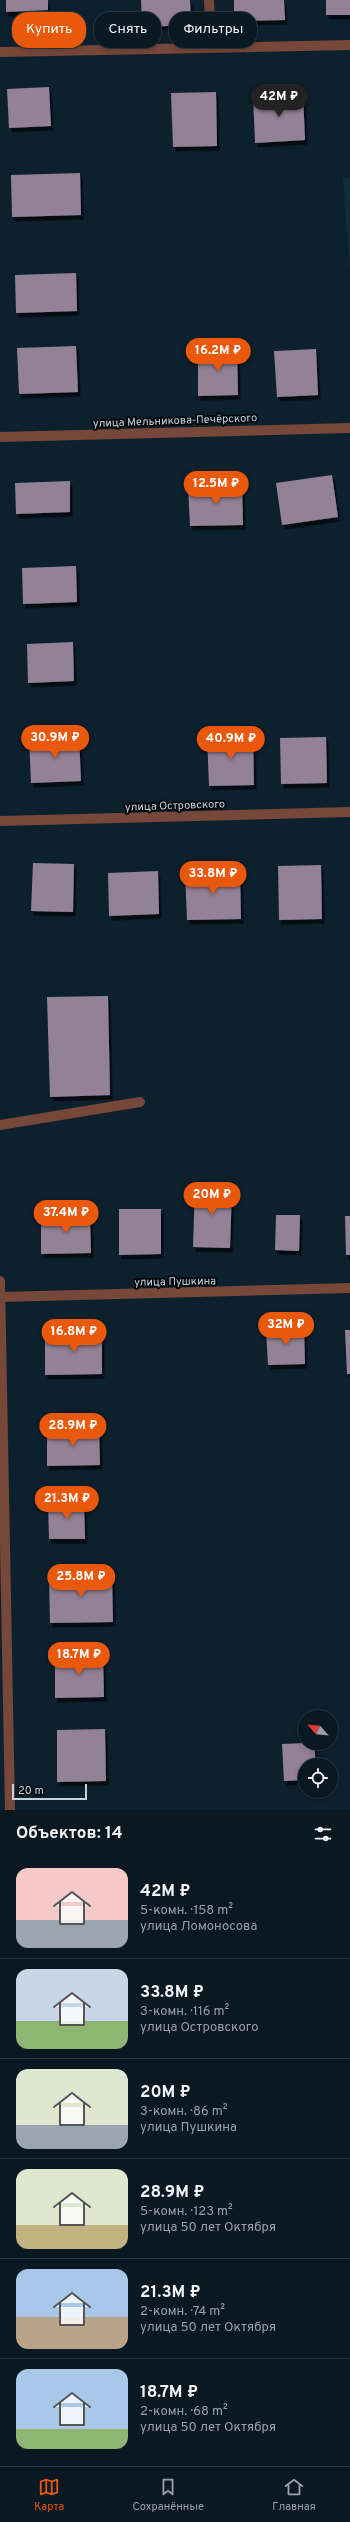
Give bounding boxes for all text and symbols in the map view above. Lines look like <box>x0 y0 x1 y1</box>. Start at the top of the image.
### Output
chip: Купить <box>12 12 86 48</box>
chip: Снять <box>94 12 161 48</box>
chip: Фильтры <box>169 12 257 48</box>
pin: 42M ₽ <box>251 84 307 118</box>
text: 42M ₽ <box>260 89 298 105</box>
pin: 16.2M ₽ <box>181 338 255 372</box>
text: 16.2M ₽ <box>195 343 241 359</box>
street label: улица Мельникова-Печёрского <box>93 411 257 431</box>
pin: 12.5M ₽ <box>179 471 253 505</box>
text: 12.5M ₽ <box>193 476 239 492</box>
pin: 30.9M ₽ <box>18 725 92 759</box>
pin: 40.9M ₽ <box>194 726 268 760</box>
text: 30.9M ₽ <box>30 730 80 746</box>
text: 40.9M ₽ <box>206 731 256 747</box>
street label: улица Островского <box>125 797 225 815</box>
pin: 33.8M ₽ <box>176 861 250 895</box>
text: 33.8M ₽ <box>189 866 237 882</box>
pin: 20M ₽ <box>184 1182 240 1216</box>
text: 20M ₽ <box>193 1187 231 1203</box>
pin: 37.4M ₽ <box>29 1200 103 1234</box>
text: 37.4M ₽ <box>43 1205 89 1221</box>
street label: улица Пушкина <box>134 1274 216 1290</box>
pin: 32M ₽ <box>258 1312 314 1346</box>
text: 32M ₽ <box>267 1317 305 1333</box>
pin: 16.8M ₽ <box>37 1319 111 1353</box>
text: 16.8M ₽ <box>51 1324 97 1340</box>
pin: 28.9M ₽ <box>36 1413 110 1447</box>
text: 28.9M ₽ <box>48 1418 98 1434</box>
pin: 21.3M ₽ <box>30 1486 104 1520</box>
text: 21.3M ₽ <box>44 1491 90 1507</box>
pin: 25.8M ₽ <box>44 1564 118 1598</box>
text: 25.8M ₽ <box>56 1569 106 1585</box>
pin: 18.7M ₽ <box>42 1642 116 1676</box>
text: 18.7M ₽ <box>57 1647 101 1663</box>
north arrow <box>298 1710 338 1750</box>
map controls <box>298 1710 338 1798</box>
button: locate <box>298 1758 338 1798</box>
scale bar <box>12 1782 87 1801</box>
text: 20 m <box>18 1784 44 1798</box>
text: Объектов: 14 <box>16 1823 123 1845</box>
icon: filters <box>312 1823 334 1845</box>
text: 42M ₽ <box>140 1881 191 1903</box>
icon: home <box>48 1884 96 1932</box>
text: 5-комн. · 158 m² <box>140 1903 233 1919</box>
text: улица Ломоносова <box>140 1919 257 1935</box>
text: 33.8M ₽ <box>140 1982 204 2004</box>
icon: home <box>48 1985 96 2033</box>
text: 3-комн. · 116 m² <box>140 2004 229 2020</box>
text: улица Островского <box>140 2020 259 2036</box>
text: 20M ₽ <box>140 2082 191 2104</box>
icon: home <box>48 2085 96 2133</box>
text: 3-комн. · 86 m² <box>140 2104 228 2120</box>
text: улица Пушкина <box>140 2120 237 2136</box>
text: 28.9M ₽ <box>140 2182 204 2204</box>
icon: home <box>48 2185 96 2233</box>
text: 5-комн. · 123 m² <box>140 2204 233 2220</box>
text: улица 50 лет Октября <box>140 2220 276 2236</box>
text: 21.3M ₽ <box>140 2282 201 2304</box>
icon: home <box>48 2285 96 2333</box>
text: 2-комн. · 74 m² <box>140 2304 225 2320</box>
text: улица 50 лет Октября <box>140 2320 276 2336</box>
text: 18.7M ₽ <box>140 2382 198 2404</box>
icon: home <box>48 2385 96 2433</box>
text: 2-комн. · 68 m² <box>140 2404 228 2420</box>
text: улица 50 лет Октября <box>140 2420 276 2436</box>
tab: Карта <box>34 2476 64 2514</box>
tab: Сохранённые <box>133 2476 204 2514</box>
tab: Главная <box>272 2476 316 2514</box>

